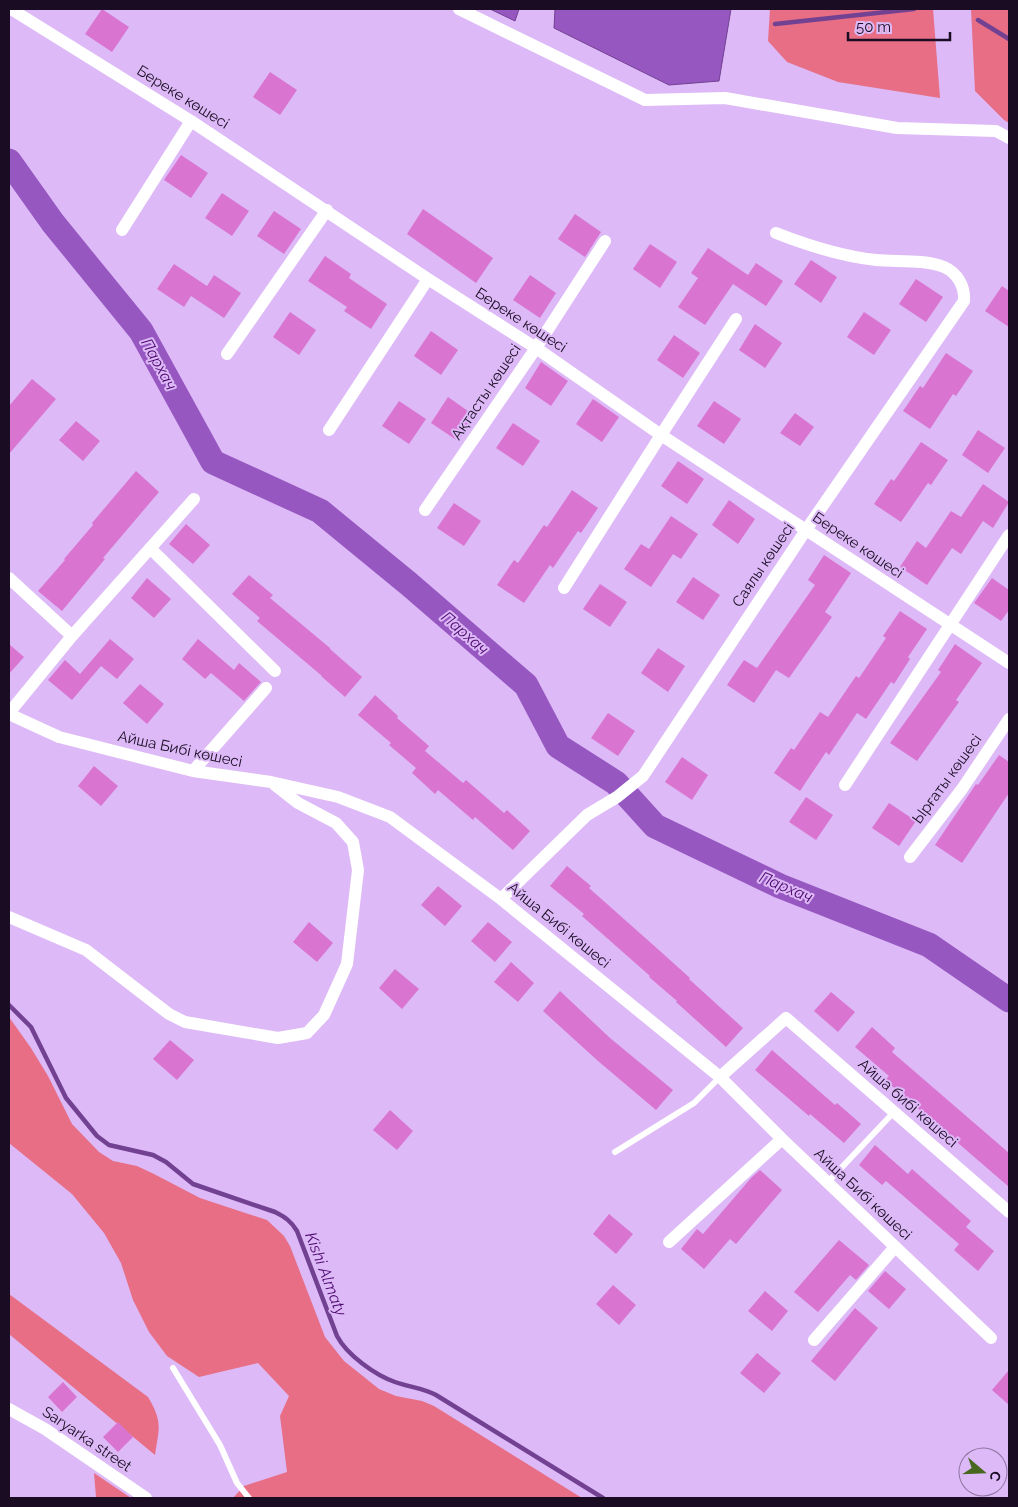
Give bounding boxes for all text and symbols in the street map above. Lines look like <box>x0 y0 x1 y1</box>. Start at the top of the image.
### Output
scale bar <box>848 10 950 42</box>
text: 50 m <box>856 18 891 36</box>
street label: Береке көшесі <box>134 61 232 133</box>
street label: Береке көшесі <box>472 284 570 356</box>
water label: Пархач <box>137 335 181 393</box>
street label: Ақтасты көшесі <box>447 341 525 443</box>
street label: Береке көшесі <box>809 508 907 582</box>
street label: Саялы көшесі <box>728 520 798 610</box>
water label: Пархач <box>438 608 492 658</box>
street label: Айша Бибі көшесі <box>116 727 244 771</box>
street label: Ырғаты көшесі <box>909 731 985 827</box>
water label: Пархач <box>757 867 815 907</box>
street label: Айша Бибі көшесі <box>504 878 614 972</box>
street label: Айша бибі көшесі <box>855 1055 961 1151</box>
street label: Айша Бибі көшесі <box>811 1144 915 1244</box>
water label: Kіshі Almaty <box>301 1229 351 1320</box>
street label: Saryarka street <box>39 1403 135 1475</box>
north arrow <box>958 1447 1008 1497</box>
text: С <box>986 1469 1004 1484</box>

